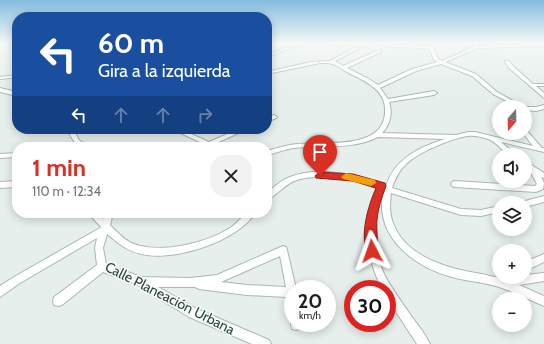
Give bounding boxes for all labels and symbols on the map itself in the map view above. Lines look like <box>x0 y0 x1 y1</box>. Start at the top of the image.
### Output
north arrow <box>492 100 532 140</box>
pin <box>303 135 337 176</box>
position arrow <box>351 230 393 272</box>
street label: Calle Planeación Urbana <box>102 257 238 339</box>
speed limit sign: 30 <box>344 280 396 332</box>

